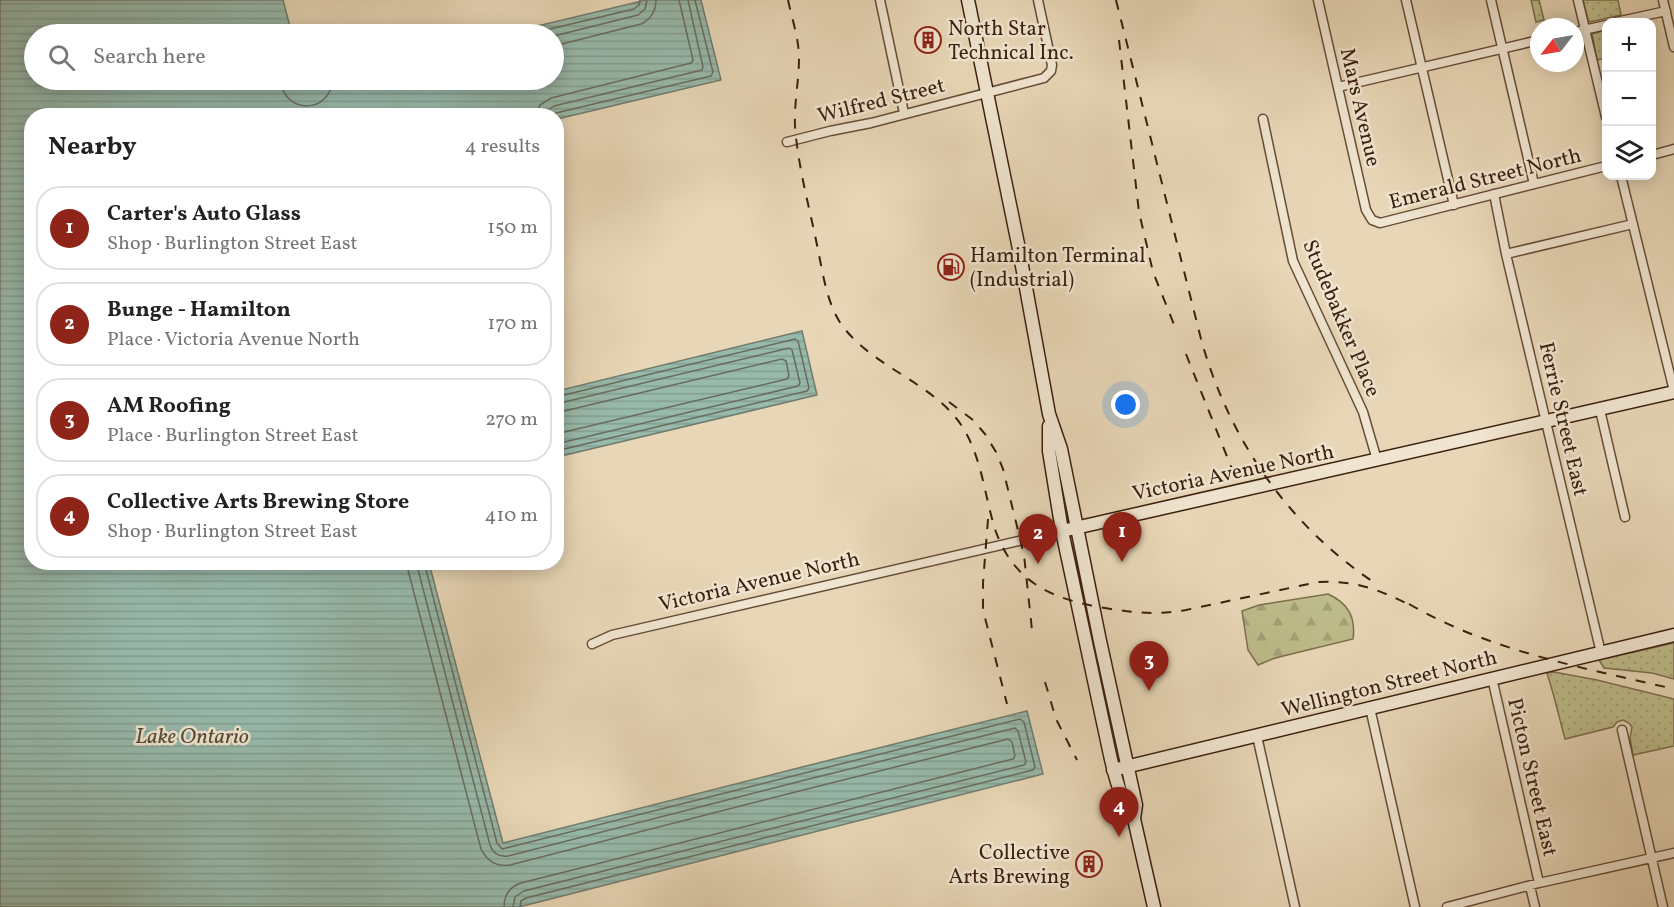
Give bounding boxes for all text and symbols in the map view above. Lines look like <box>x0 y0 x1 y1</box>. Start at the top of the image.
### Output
place label: North Star Technical Inc. <box>948 15 1074 68</box>
north arrow <box>1530 18 1584 72</box>
map controls <box>1602 18 1656 180</box>
button: + <box>1602 18 1656 72</box>
search box <box>24 24 564 90</box>
building icon: North Star Technical Inc. <box>913 25 943 55</box>
icon: search <box>45 41 78 74</box>
text: Search here <box>93 42 206 73</box>
street label: Mars Avenue <box>1332 45 1387 169</box>
street label: Wilfred Street <box>815 72 948 131</box>
button: − <box>1602 72 1656 126</box>
button: layers <box>1602 126 1656 180</box>
text: Nearby <box>48 129 137 165</box>
text: 4 results <box>465 133 540 161</box>
street label: Emerald Street North <box>1386 142 1585 217</box>
text: Carter's Auto Glass <box>107 199 301 230</box>
text: 1 <box>65 214 74 242</box>
text: 150 m <box>487 214 538 242</box>
text: Shop · Burlington Street East <box>107 230 358 258</box>
street label: Studebakker Place <box>1294 235 1387 402</box>
place label: Hamilton Terminal (Industrial) <box>970 242 1146 295</box>
fuel station icon: Hamilton Terminal (Industrial) <box>936 252 966 282</box>
text: Bunge - Hamilton <box>107 295 291 326</box>
text: 2 <box>64 310 75 338</box>
text: 170 m <box>488 310 538 338</box>
text: Place · Victoria Avenue North <box>107 326 360 354</box>
street label: Ferrie Street East <box>1531 339 1594 499</box>
your location <box>1111 390 1140 419</box>
text: AM Roofing <box>107 391 231 422</box>
text: 3 <box>64 406 75 434</box>
text: 270 m <box>485 406 538 434</box>
text: Place · Burlington Street East <box>107 422 359 450</box>
street label: Victoria Avenue North <box>1130 438 1337 509</box>
text: Collective Arts Brewing Store <box>107 487 409 518</box>
text: 4 <box>63 502 76 530</box>
text: 410 m <box>485 502 538 530</box>
pin: 1 <box>1102 512 1142 562</box>
pin: 2 <box>1018 514 1058 564</box>
text: Shop · Burlington Street East <box>107 518 358 546</box>
street label: Victoria Avenue North <box>656 545 863 620</box>
pin: 3 <box>1130 642 1168 691</box>
street label: Wellington Street North <box>1279 644 1500 725</box>
street label: Picton Street East <box>1499 695 1564 859</box>
water label: Lake Ontario <box>135 722 249 753</box>
pin: 4 <box>1100 788 1138 837</box>
place label: Collective Arts Brewing <box>948 839 1070 892</box>
building icon: Collective Arts Brewing <box>1074 849 1104 879</box>

